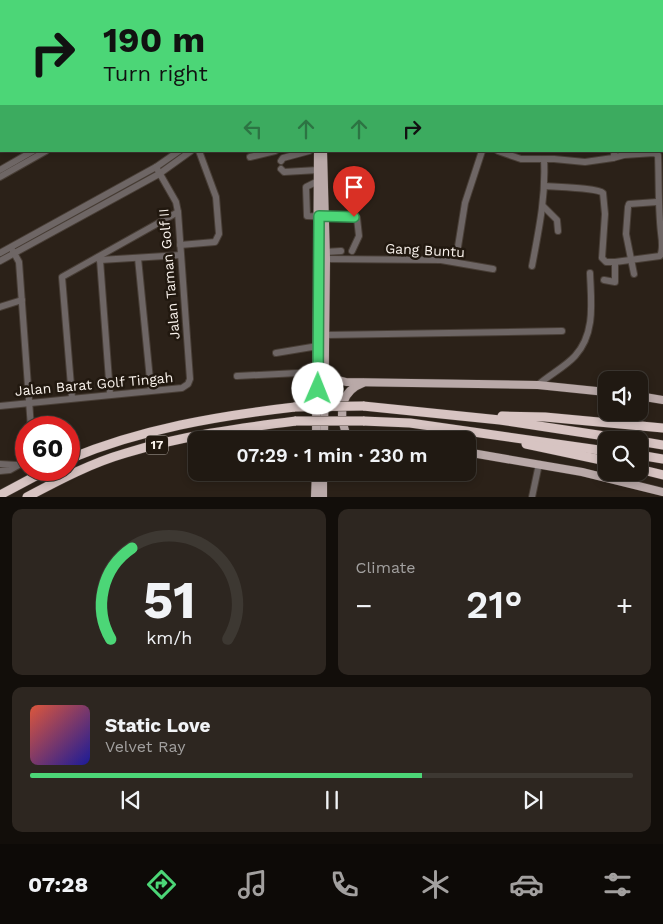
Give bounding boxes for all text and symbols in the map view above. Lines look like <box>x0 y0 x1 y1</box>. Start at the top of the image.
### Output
text: 190 m <box>103 19 205 61</box>
icon: right <box>20 20 85 85</box>
text: Turn right <box>103 61 208 86</box>
icon: left <box>239 115 267 143</box>
icon: ahead <box>292 115 320 143</box>
icon: ahead <box>345 115 373 143</box>
icon: right <box>398 115 426 143</box>
pin <box>333 166 375 217</box>
icon: arrive <box>340 173 368 201</box>
street label: Jalan Taman Golf II <box>155 208 183 340</box>
street label: Gang Buntu <box>385 240 465 260</box>
position arrow <box>291 362 343 414</box>
street label: Jalan Barat Golf Tingah <box>14 369 174 399</box>
map controls <box>598 371 648 481</box>
button: sound <box>598 371 648 421</box>
speed limit sign: 60 <box>15 416 80 481</box>
button: search <box>598 431 648 481</box>
road number: 17 <box>146 436 168 454</box>
text: 07:29 · 1 min · 230 m <box>236 444 428 467</box>
text: Climate <box>356 558 416 577</box>
text: 51 <box>142 570 195 631</box>
text: 21° <box>466 583 523 627</box>
text: − <box>356 589 372 622</box>
text: + <box>616 589 633 622</box>
text: km/h <box>146 627 192 648</box>
text: Static Love <box>105 714 210 737</box>
text: Velvet Ray <box>105 737 185 756</box>
icon: previous <box>117 786 145 814</box>
icon: pause <box>318 786 346 814</box>
icon: next <box>519 786 547 814</box>
icon: directions <box>144 867 179 902</box>
icon: music <box>235 867 270 902</box>
icon: phone <box>327 867 362 902</box>
icon: climate <box>418 867 453 902</box>
icon: car <box>509 867 544 902</box>
icon: filters <box>600 867 635 902</box>
text: 07:28 <box>28 872 88 897</box>

